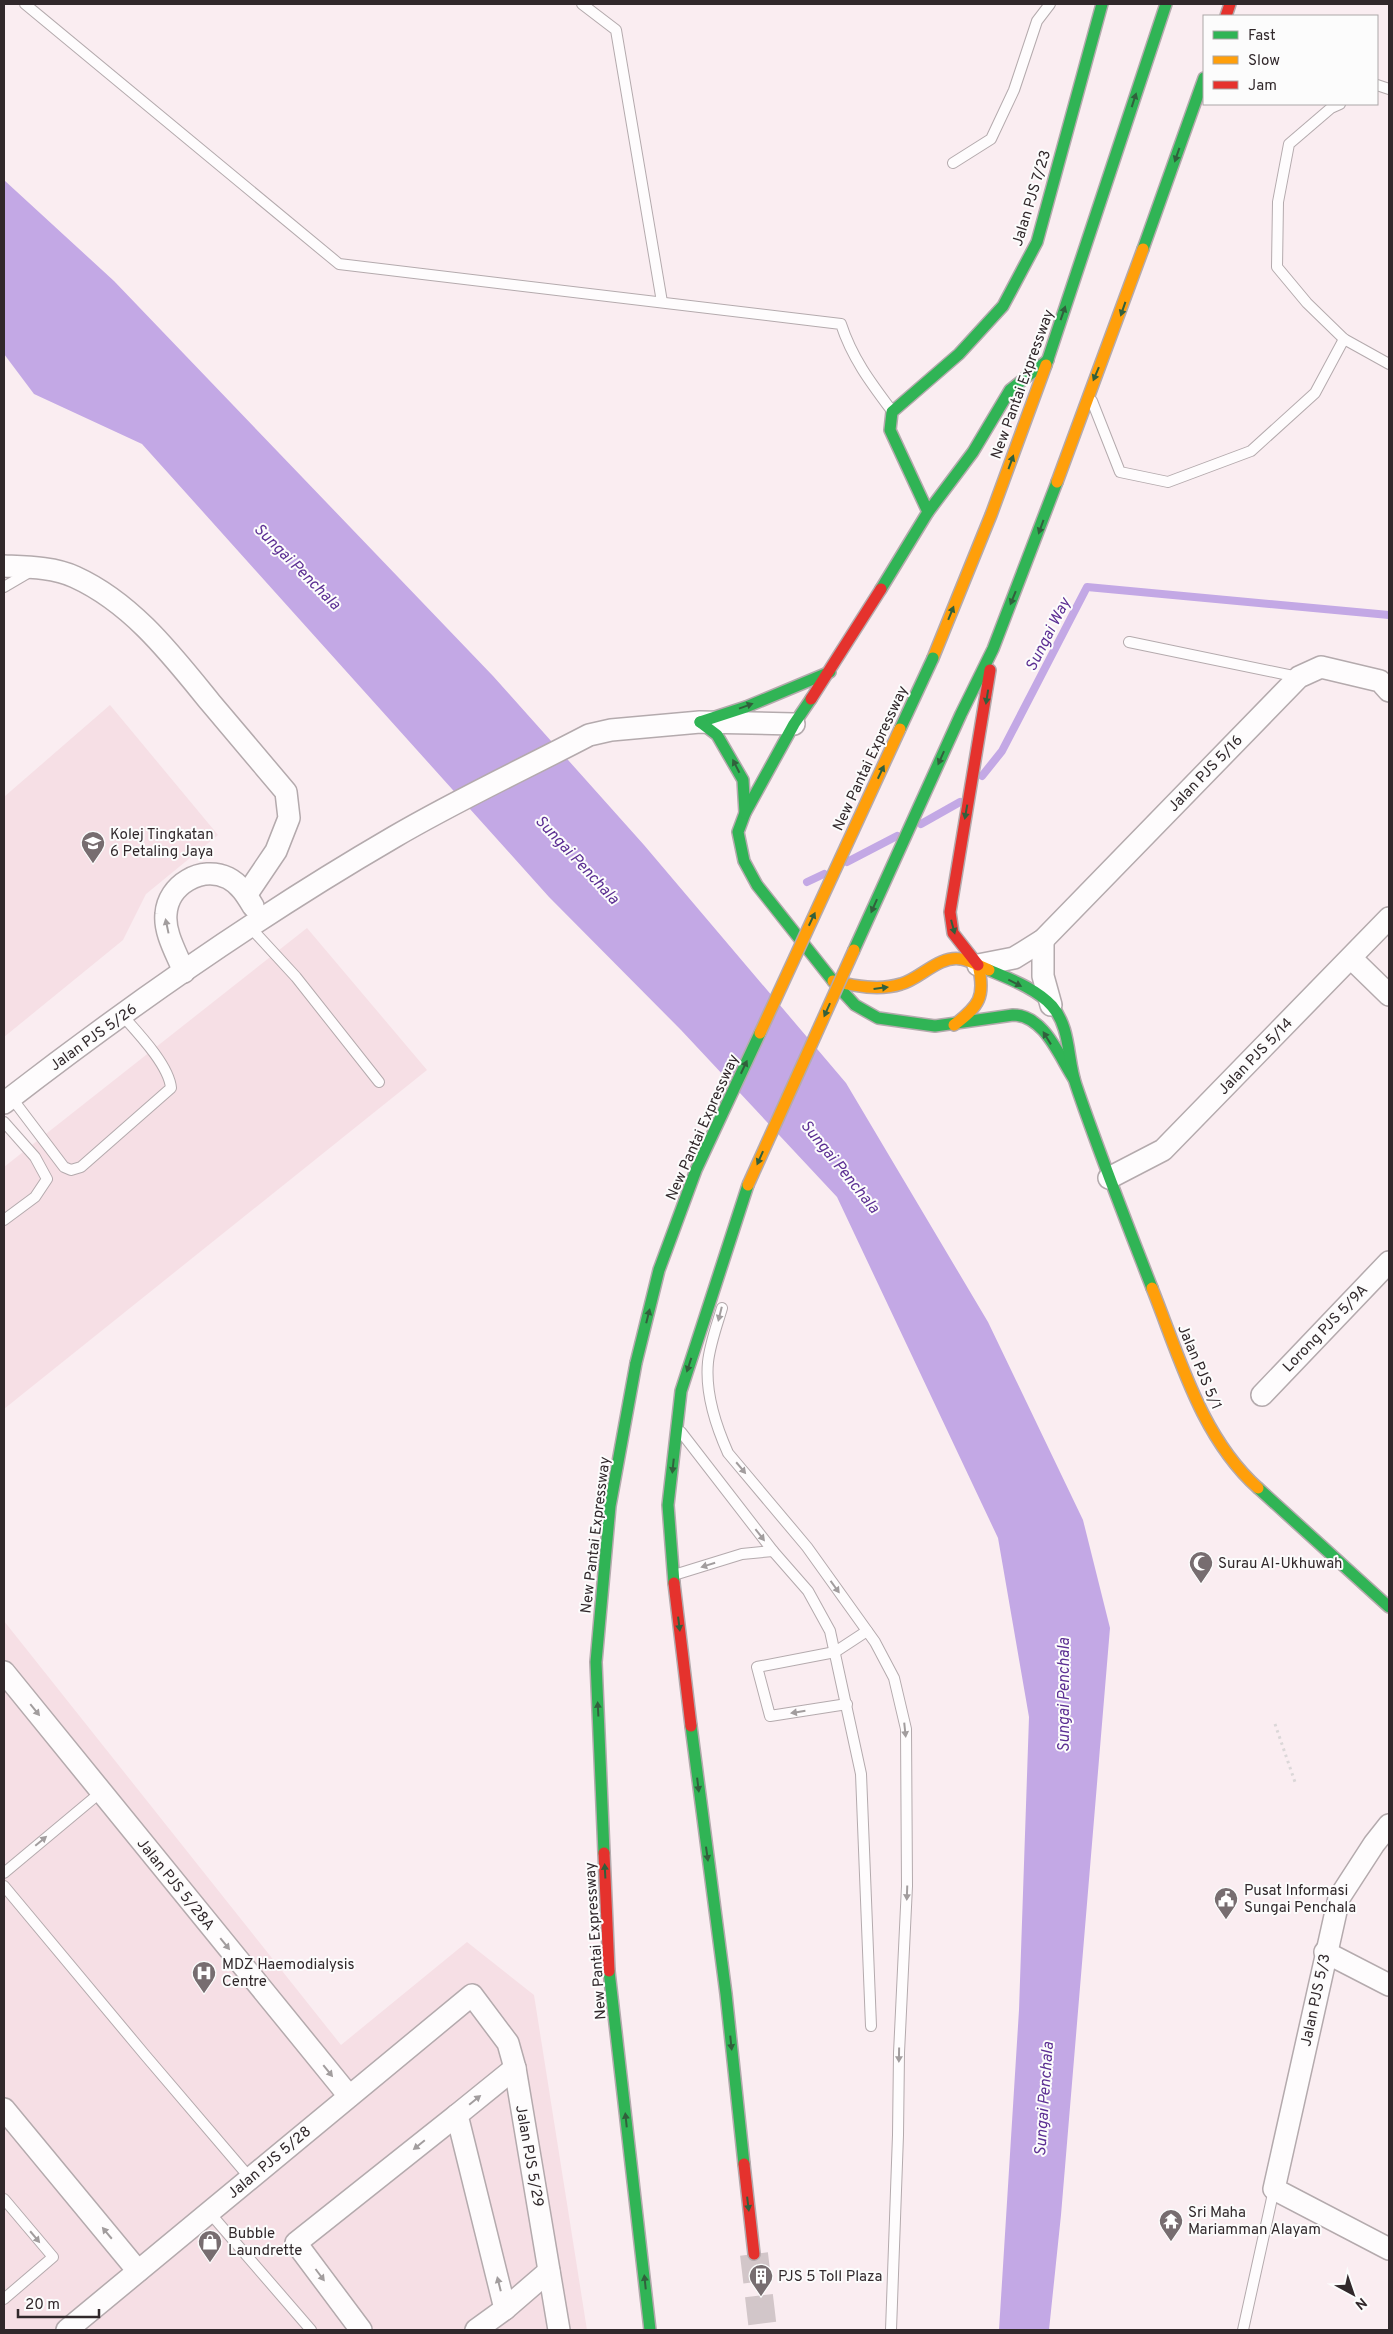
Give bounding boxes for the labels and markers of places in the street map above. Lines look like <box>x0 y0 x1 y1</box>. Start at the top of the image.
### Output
place label: Kolej Tingkatan 6 Petaling Jaya <box>110 826 214 862</box>
school or university icon: Kolej Tingkatan 6 Petaling Jaya <box>80 830 106 864</box>
mosque icon: Surau Al-Ukhuwah <box>1188 1550 1214 1584</box>
place label: Surau Al-Ukhuwah <box>1218 1555 1343 1574</box>
place label: Pusat Informasi Sungai Penchala <box>1244 1882 1356 1918</box>
public building icon: Pusat Informasi Sungai Penchala <box>1213 1886 1239 1920</box>
place label: MDZ Haemodialysis Centre <box>222 1956 355 1992</box>
hospital icon: MDZ Haemodialysis Centre <box>191 1960 217 1994</box>
place label: Sri Maha Mariamman Alayam <box>1188 2204 1321 2240</box>
temple icon: Sri Maha Mariamman Alayam <box>1158 2208 1184 2242</box>
place label: Bubble Laundrette <box>228 2225 302 2261</box>
shop icon: Bubble Laundrette <box>197 2229 223 2263</box>
building icon: PJS 5 Toll Plaza <box>748 2263 774 2297</box>
place label: PJS 5 Toll Plaza <box>778 2268 882 2287</box>

